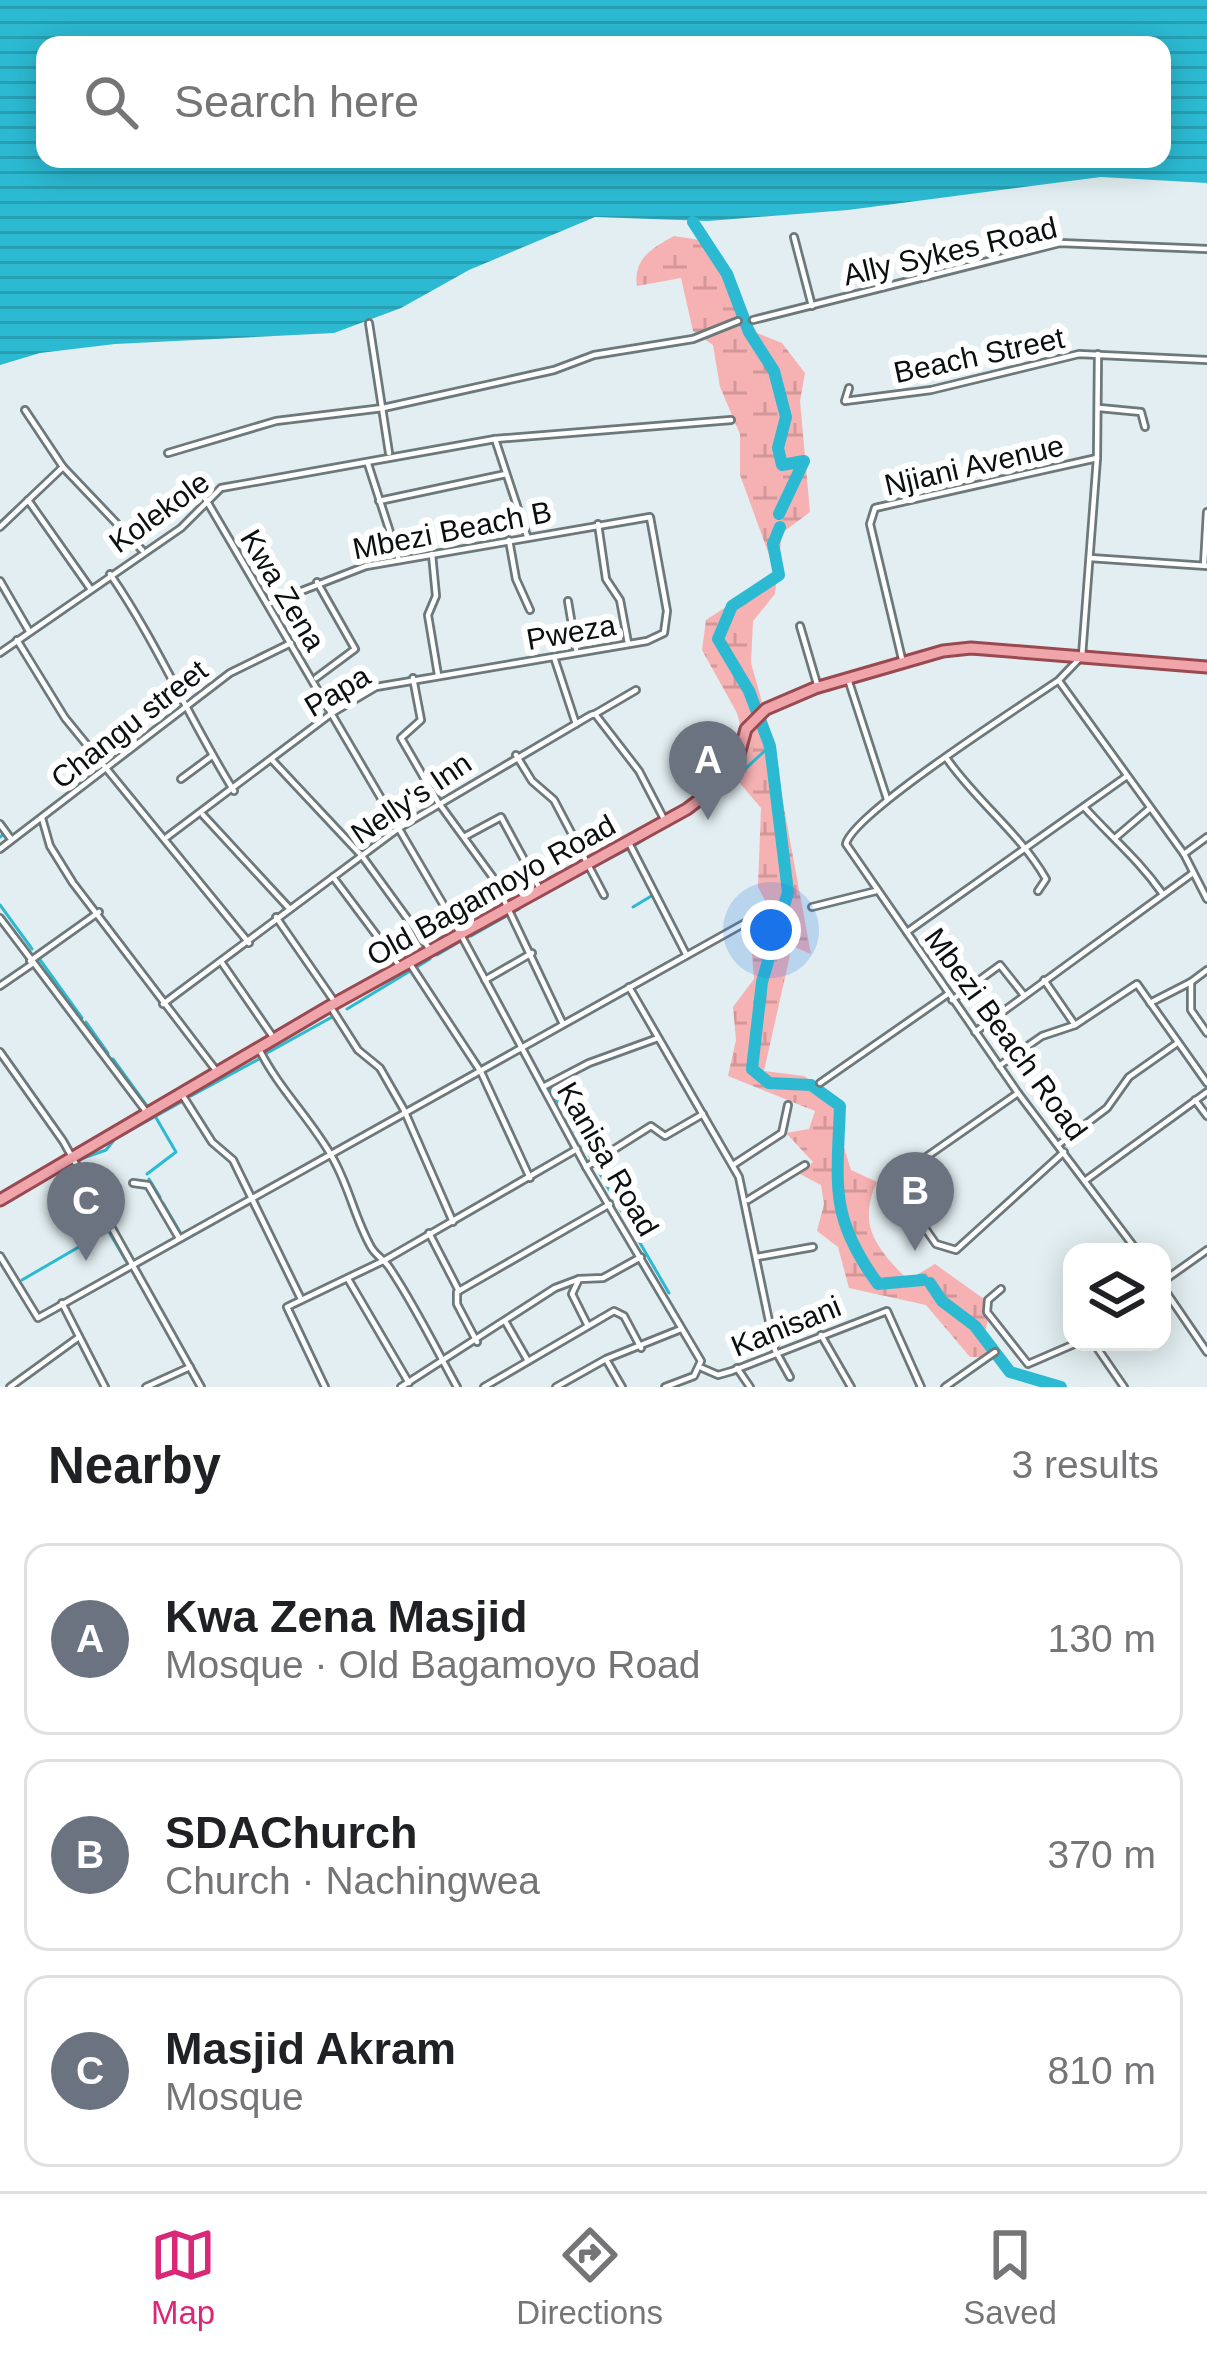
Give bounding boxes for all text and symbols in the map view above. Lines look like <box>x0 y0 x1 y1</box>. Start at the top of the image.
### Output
search box <box>36 36 1171 168</box>
icon: search <box>78 69 144 135</box>
text: Search here <box>174 76 419 127</box>
street label: Ally Sykes Road <box>840 210 1060 292</box>
street label: Beach Street <box>891 321 1068 389</box>
street label: Njiani Avenue <box>881 428 1067 502</box>
street label: Kolekole <box>103 465 215 559</box>
street label: Mbezi Beach B <box>350 495 554 565</box>
street label: Kwa Zena <box>234 524 332 657</box>
street label: Pweza <box>524 608 619 656</box>
street label: Changu street <box>45 653 214 795</box>
street label: Papa <box>298 659 376 723</box>
pin: A <box>669 721 747 820</box>
street label: Nelly's Inn <box>345 746 477 850</box>
street label: Old Bagamoyo Road <box>361 808 621 972</box>
your location <box>741 900 801 960</box>
street label: Mbezi Beach Road <box>918 922 1094 1146</box>
street label: Kanisa Road <box>551 1076 665 1242</box>
pin: B <box>876 1152 954 1251</box>
pin: C <box>47 1162 125 1261</box>
map controls <box>1063 1243 1171 1351</box>
button: layers <box>1063 1243 1171 1351</box>
street label: Kanisani <box>726 1289 846 1363</box>
text: Nearby <box>48 1437 221 1494</box>
text: 3 results <box>1012 1443 1159 1486</box>
text: Kwa Zena Masjid <box>165 1591 528 1642</box>
text: A <box>76 1617 104 1660</box>
text: 130 m <box>1048 1617 1156 1660</box>
text: Mosque · Old Bagamoyo Road <box>165 1643 700 1686</box>
text: SDAChurch <box>165 1807 418 1858</box>
text: B <box>76 1833 104 1876</box>
text: 370 m <box>1048 1833 1156 1876</box>
text: Church · Nachingwea <box>165 1859 540 1902</box>
text: Masjid Akram <box>165 2023 456 2074</box>
text: C <box>76 2049 104 2092</box>
text: 810 m <box>1048 2049 1156 2092</box>
text: Mosque <box>165 2075 304 2118</box>
tab: Map <box>150 2222 216 2332</box>
tab: Directions <box>516 2222 663 2332</box>
tab: Saved <box>963 2222 1057 2332</box>

